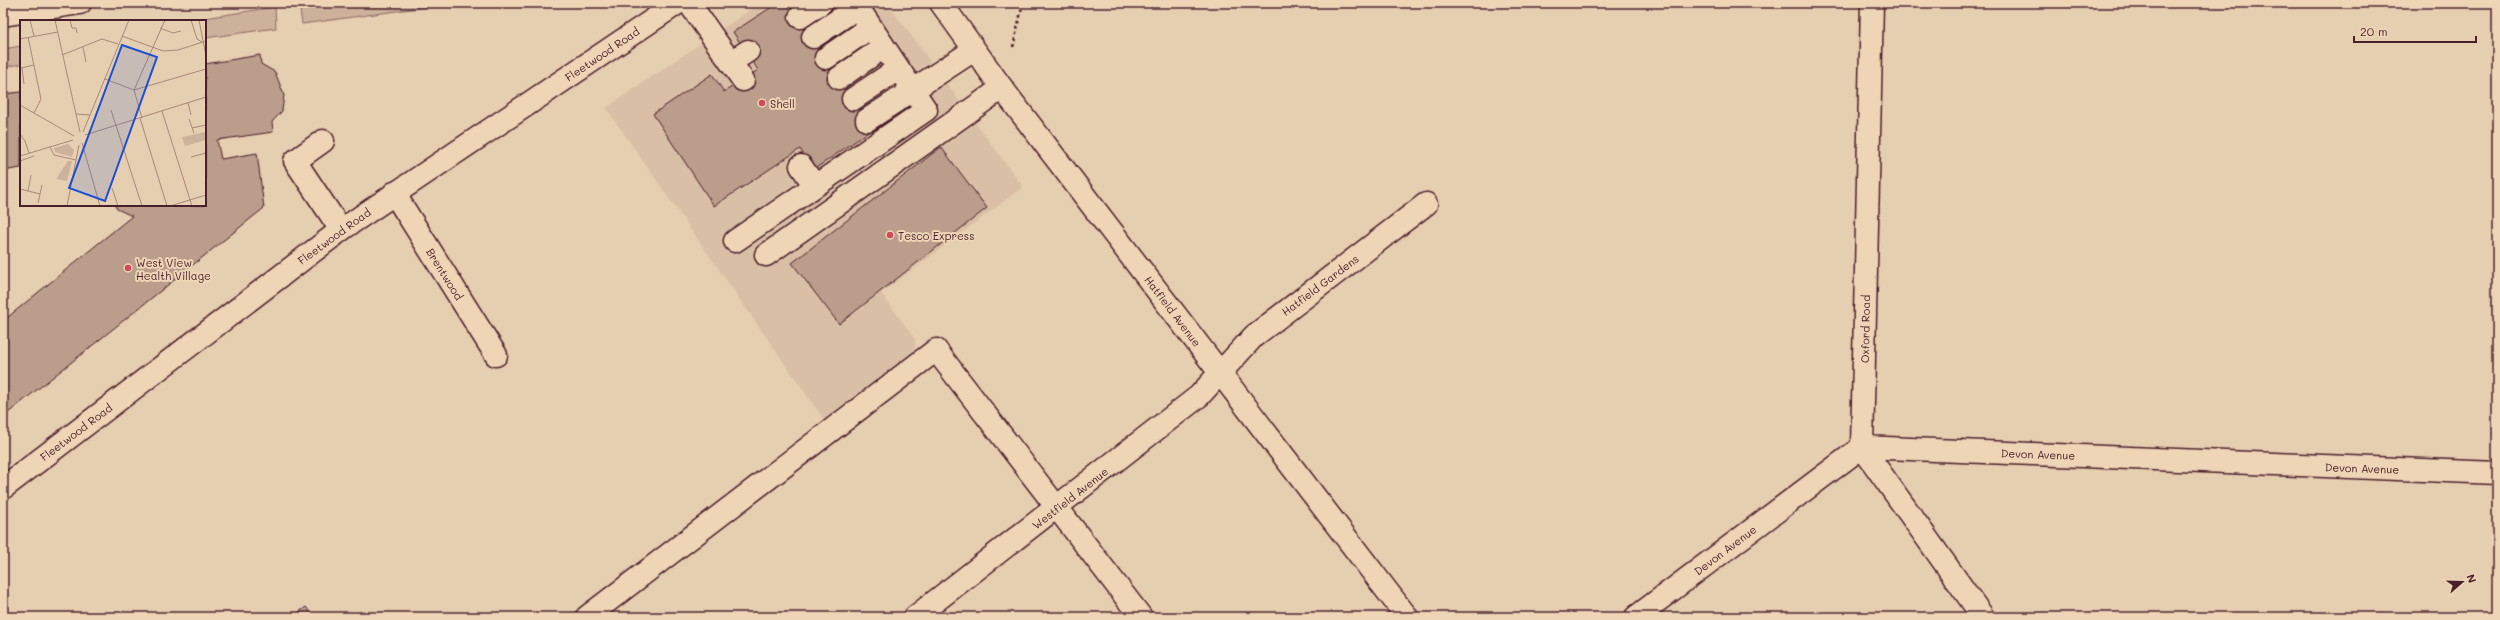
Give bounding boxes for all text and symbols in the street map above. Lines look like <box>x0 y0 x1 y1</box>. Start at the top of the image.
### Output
scale bar <box>2354 18 2476 44</box>
inset map <box>20 20 206 206</box>
street label: Fleetwood Road <box>562 23 642 85</box>
text: 20 m <box>2360 23 2388 39</box>
place label: Shell <box>770 96 795 111</box>
marker: Shell <box>757 98 767 108</box>
street label: Fleetwood Road <box>294 204 374 268</box>
place label: Tesco Express <box>898 228 975 243</box>
marker: Tesco Express <box>885 230 895 240</box>
street label: Brentwood <box>423 245 467 303</box>
street label: Hatfield Gardens <box>1278 251 1362 319</box>
place label: West View Health Village <box>136 255 211 283</box>
marker: West View Health Village <box>123 263 133 273</box>
street label: Hatfield Avenue <box>1141 272 1205 350</box>
street label: Oxford Road <box>1857 295 1873 363</box>
street label: Fleetwood Road <box>37 400 115 464</box>
street label: Devon Avenue <box>2001 445 2076 463</box>
street label: Devon Avenue <box>2325 459 2400 477</box>
street label: Westfield Avenue <box>1029 464 1111 532</box>
street label: Devon Avenue <box>1691 522 1759 578</box>
north arrow <box>2442 562 2482 602</box>
text: N <box>2463 572 2480 585</box>

